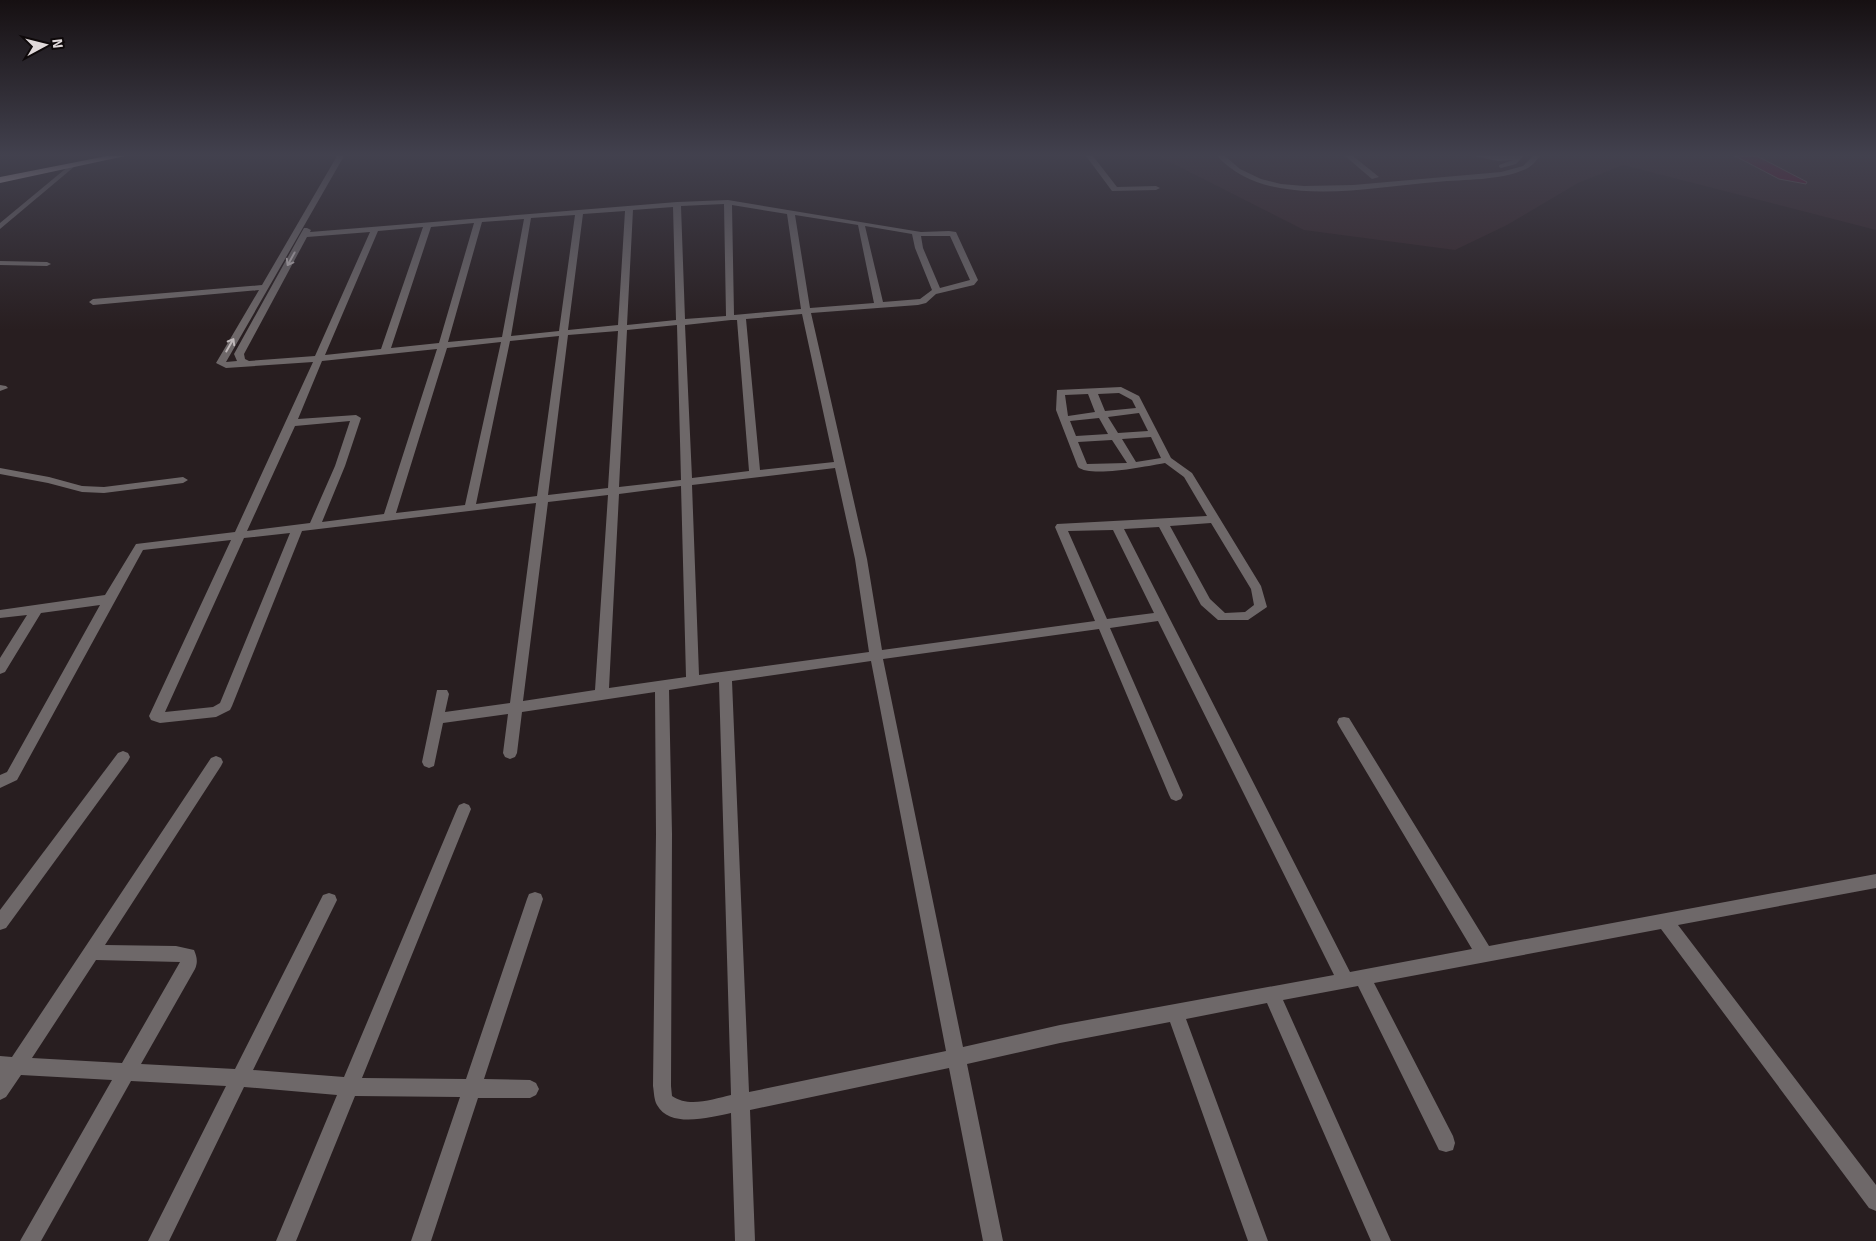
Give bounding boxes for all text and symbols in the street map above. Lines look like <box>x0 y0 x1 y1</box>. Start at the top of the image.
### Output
north arrow <box>20 20 70 70</box>
text: N <box>48 38 66 49</box>
one-way arrow <box>286 252 296 267</box>
one-way arrow <box>226 339 236 353</box>

